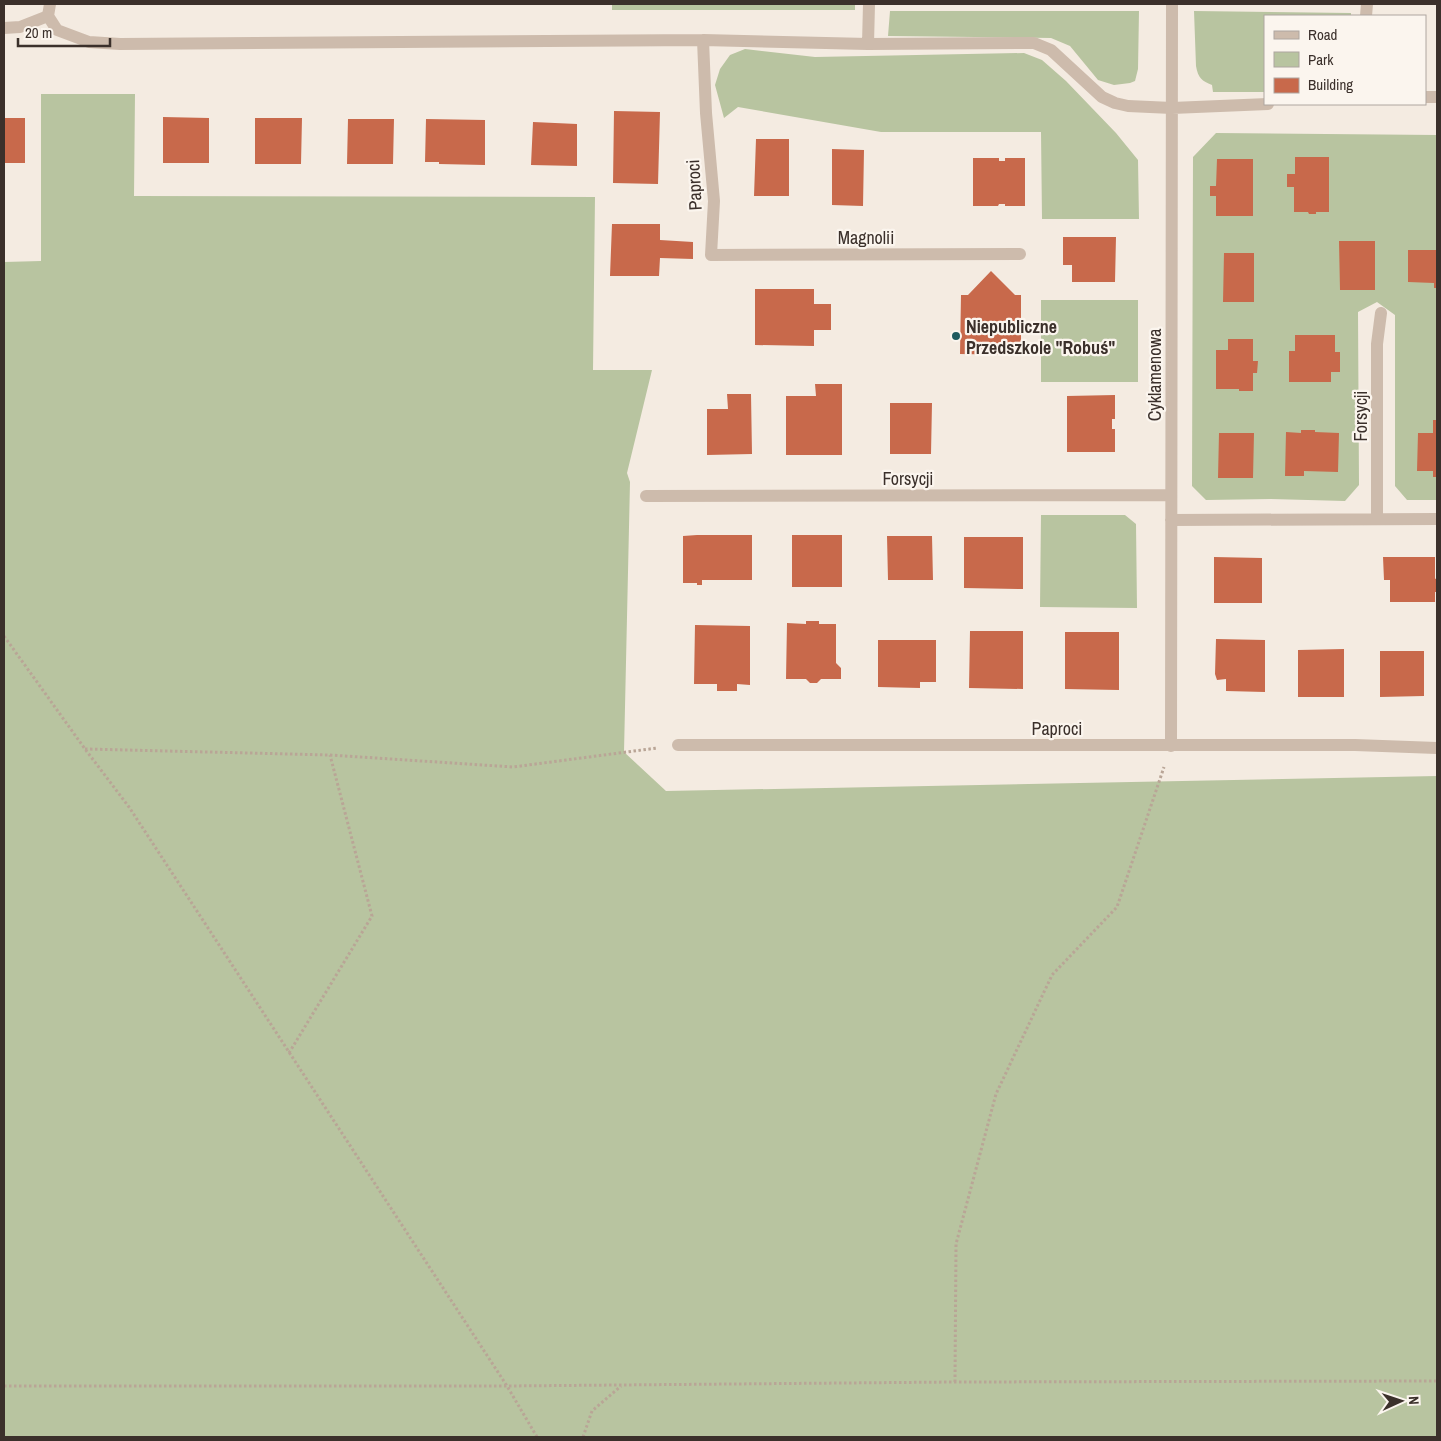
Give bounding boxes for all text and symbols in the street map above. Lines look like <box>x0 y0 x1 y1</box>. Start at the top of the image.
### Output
scale bar <box>18 15 110 47</box>
legend <box>1264 15 1426 105</box>
text: 20 m <box>25 22 52 43</box>
text: Road <box>1308 24 1337 45</box>
text: Park <box>1308 49 1334 70</box>
text: Building <box>1308 74 1353 95</box>
street label: Paproci <box>680 159 708 211</box>
street label: Magnolii <box>838 225 894 250</box>
place label: Niepubliczne Przedszkole "Robuś" <box>966 314 1115 360</box>
street label: Cyklamenowa <box>1142 329 1167 421</box>
marker: Niepubliczne Przedszkole "Robuś" <box>950 330 962 342</box>
street label: Forsycji <box>1348 391 1373 441</box>
street label: Forsycji <box>883 466 933 491</box>
street label: Paproci <box>1032 716 1082 741</box>
north arrow <box>1376 1376 1426 1426</box>
text: N <box>1405 1396 1423 1405</box>

